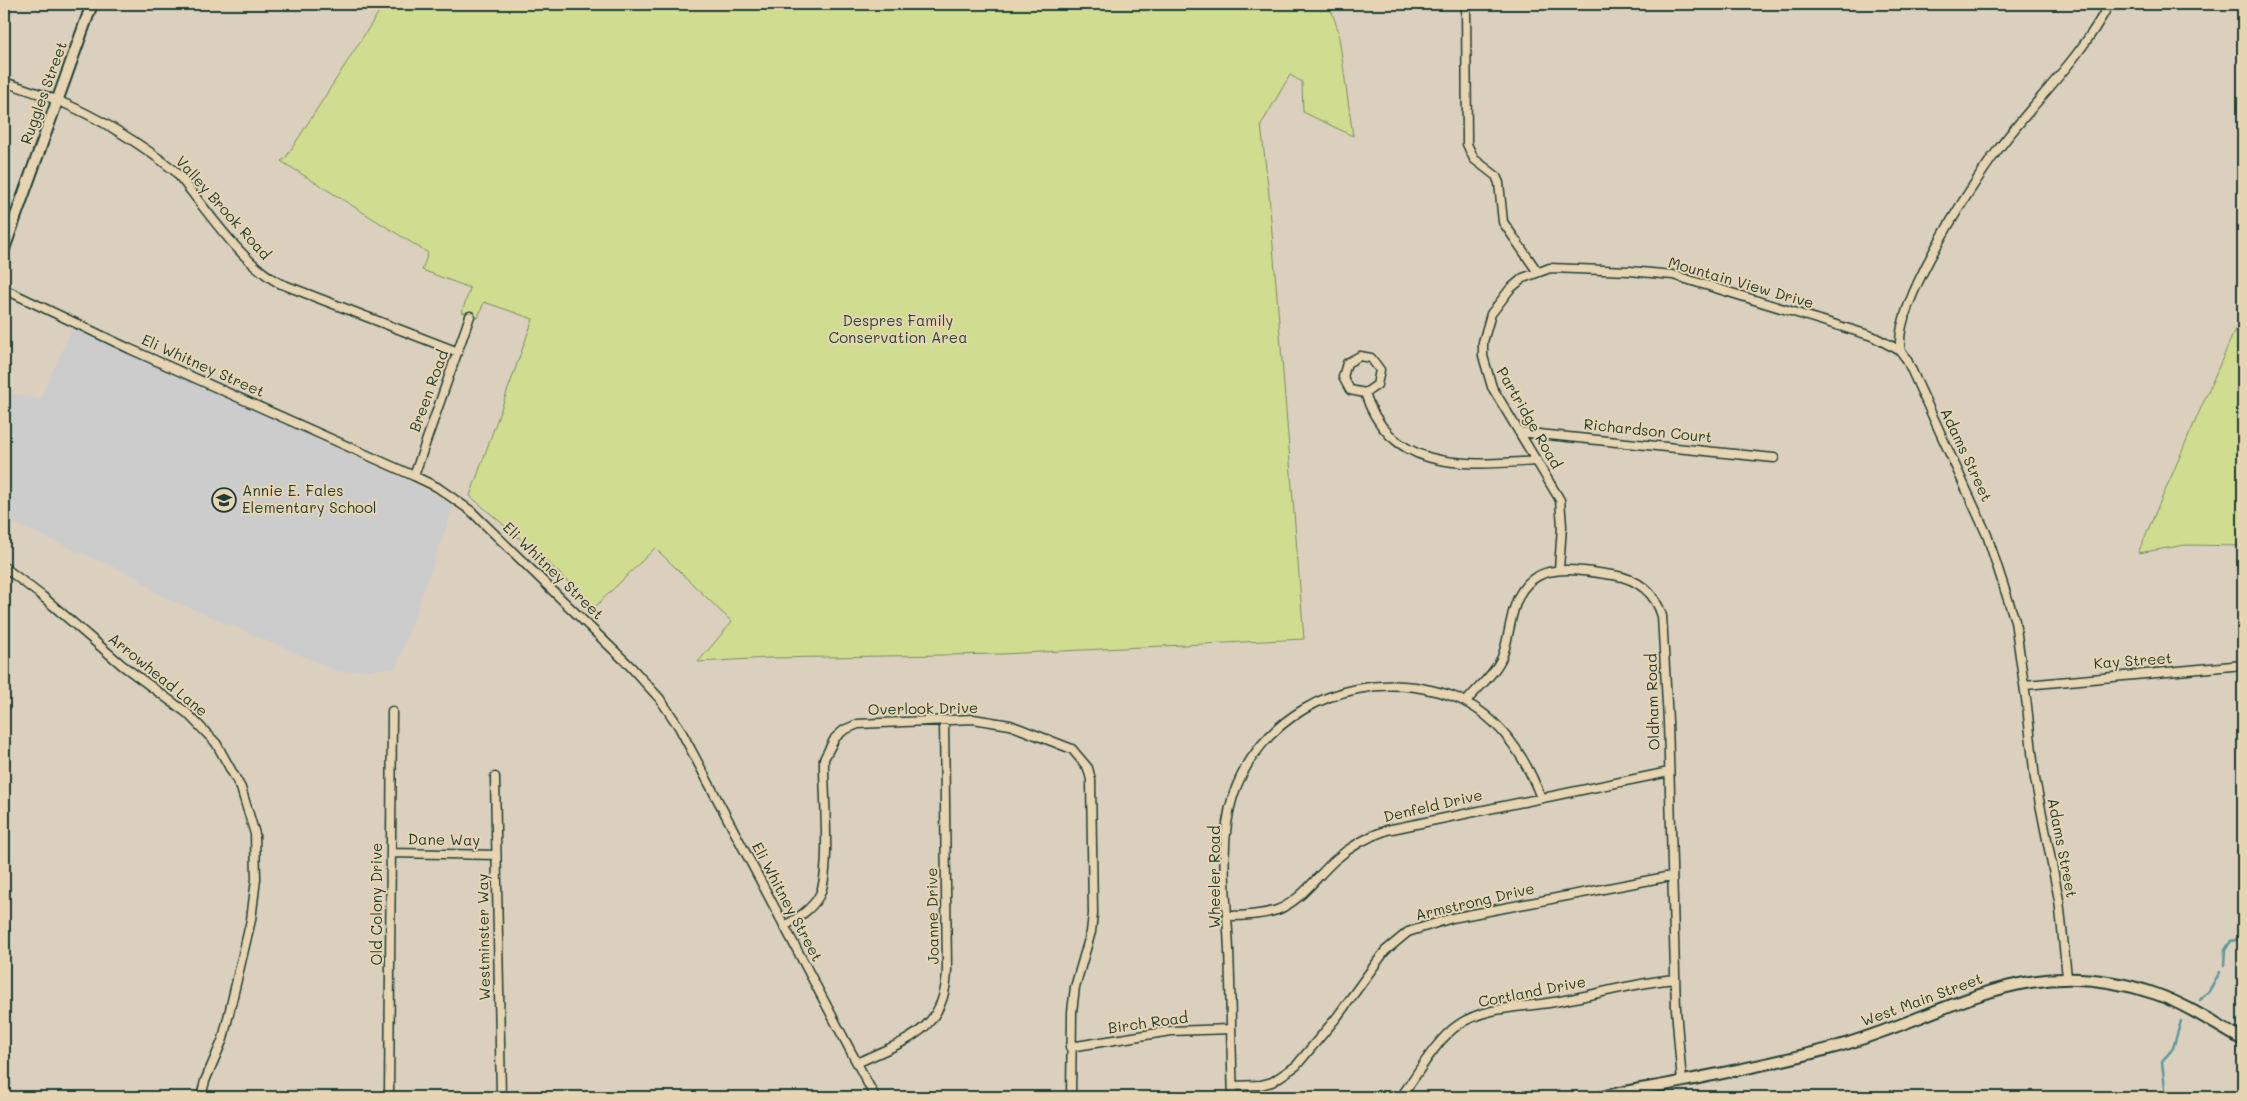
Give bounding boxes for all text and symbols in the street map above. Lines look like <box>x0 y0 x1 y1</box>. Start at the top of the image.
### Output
street label: Ruggles Street <box>15 38 71 147</box>
street label: Valley Brook Road <box>172 151 276 264</box>
street label: Mountain View Drive <box>1666 252 1816 312</box>
park label: Despres Family Conservation Area <box>828 310 968 347</box>
street label: Eli Whitney Street <box>139 329 268 401</box>
street label: Breen Road <box>404 347 452 434</box>
street label: Partridge Road <box>1493 363 1567 472</box>
street label: Adams Street <box>1936 405 1997 505</box>
street label: Richardson Court <box>1583 413 1713 447</box>
place label: Annie E. Fales Elementary School <box>242 480 377 517</box>
school or university icon: Annie E. Fales Elementary School <box>211 487 237 513</box>
street label: Eli Whitney Street <box>499 517 608 624</box>
street label: Arrowhead Lane <box>105 628 212 720</box>
street label: Kay Street <box>2093 647 2173 673</box>
street label: Oldham Road <box>1640 653 1664 751</box>
street label: Overlook Drive <box>868 697 978 719</box>
street label: Denfeld Drive <box>1381 784 1484 826</box>
street label: Adams Street <box>2044 796 2082 899</box>
street label: Wheeler Road <box>1204 826 1224 928</box>
street label: Dane Way <box>408 828 481 850</box>
street label: Eli Whitney Street <box>748 838 828 965</box>
street label: Old Colony Drive <box>366 843 386 965</box>
street label: Joanne Drive <box>921 867 943 965</box>
street label: Westminster Way <box>472 873 494 1001</box>
street label: Armstrong Drive <box>1413 878 1536 924</box>
street label: West Main Street <box>1858 968 1985 1030</box>
street label: Cortland Drive <box>1476 971 1587 1011</box>
street label: Birch Road <box>1106 1006 1189 1038</box>

